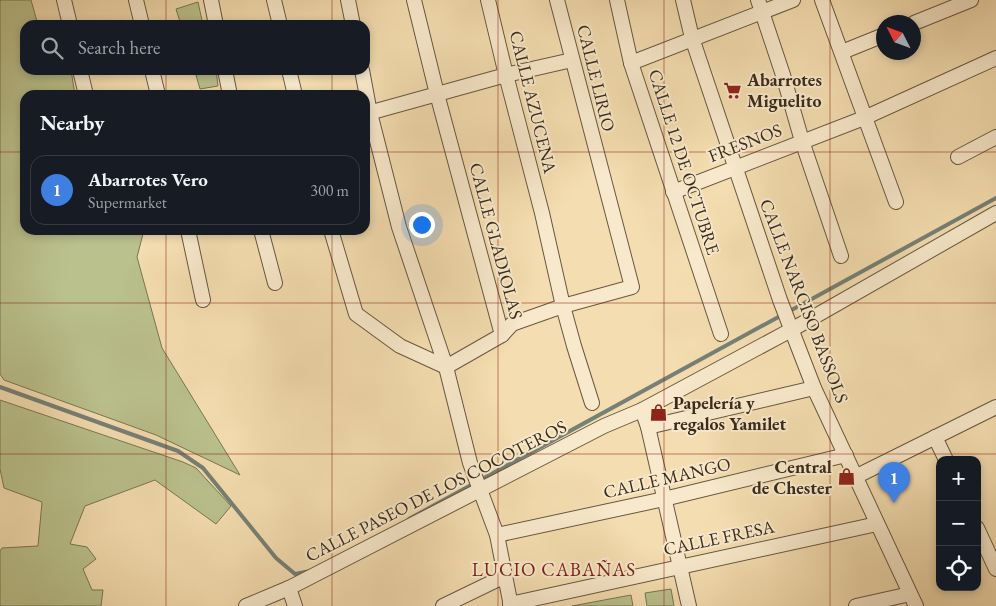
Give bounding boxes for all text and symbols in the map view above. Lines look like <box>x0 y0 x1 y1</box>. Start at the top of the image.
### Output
north arrow <box>876 15 921 60</box>
search box <box>20 20 370 75</box>
street label: CALLE LIRIO <box>572 22 621 134</box>
street label: CALLE AZUCENA <box>505 28 562 176</box>
icon: search <box>38 34 66 62</box>
text: Search here <box>78 35 160 60</box>
street label: CALLE 12 DE OCTUBRE <box>644 66 725 257</box>
place label: Abarrotes Miguelito <box>746 68 822 112</box>
supermarket icon: Abarrotes Miguelito <box>723 80 743 100</box>
text: Nearby <box>40 109 104 136</box>
street label: FRESNOS <box>705 118 785 167</box>
street label: CALLE GLADIOLAS <box>465 160 528 322</box>
text: Abarrotes Vero <box>88 167 208 192</box>
text: 1 <box>53 180 61 201</box>
text: 300 m <box>310 180 349 201</box>
text: Supermarket <box>88 192 167 213</box>
street label: CALLE NARCISO BASSOLS <box>755 196 854 406</box>
your location <box>409 212 435 238</box>
place label: Papelería y regalos Yamilet <box>673 391 787 435</box>
shop icon: Papelería y regalos Yamilet <box>649 403 669 423</box>
street label: CALLE PASEO DE LOS COCOTEROS <box>301 414 570 567</box>
street label: CALLE MANGO <box>601 452 733 503</box>
place label: Central de Chester <box>752 455 833 499</box>
map controls <box>936 456 981 591</box>
button: + <box>936 456 981 501</box>
pin: 1 <box>878 462 910 503</box>
shop icon: Central de Chester <box>836 467 856 487</box>
button: − <box>936 501 981 546</box>
street label: CALLE FRESA <box>661 514 777 561</box>
button: locate <box>936 546 981 591</box>
district label: LUCIO CABAÑAS <box>472 557 636 582</box>

